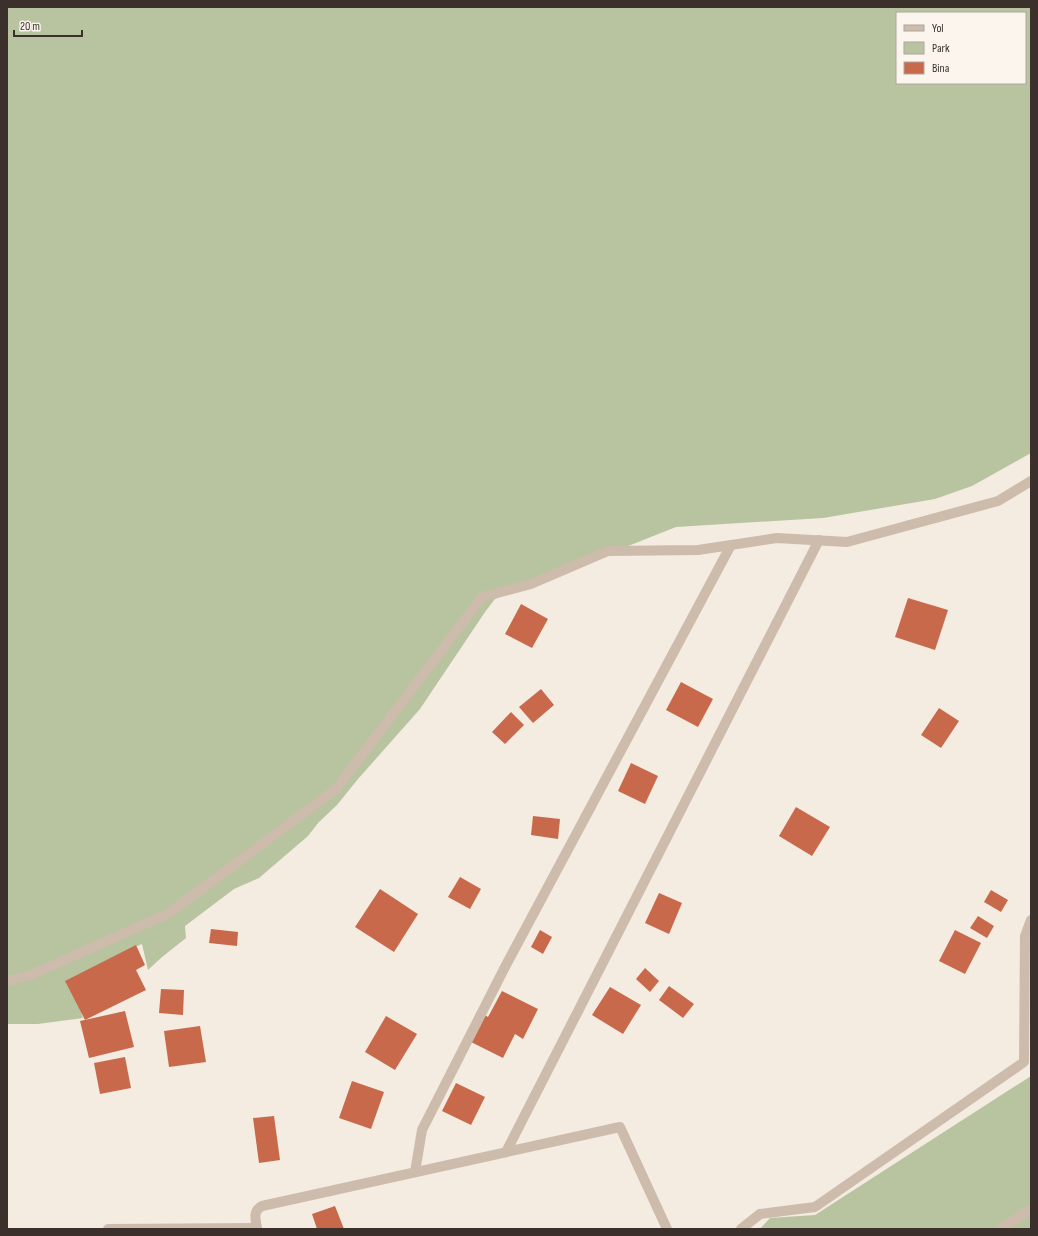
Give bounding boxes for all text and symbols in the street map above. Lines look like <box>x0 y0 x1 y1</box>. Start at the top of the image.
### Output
scale bar <box>14 12 82 38</box>
legend <box>896 12 1026 84</box>
text: 20 m <box>20 19 40 34</box>
text: Yol <box>932 21 944 36</box>
text: Park <box>932 41 950 56</box>
text: Bina <box>932 61 950 76</box>

